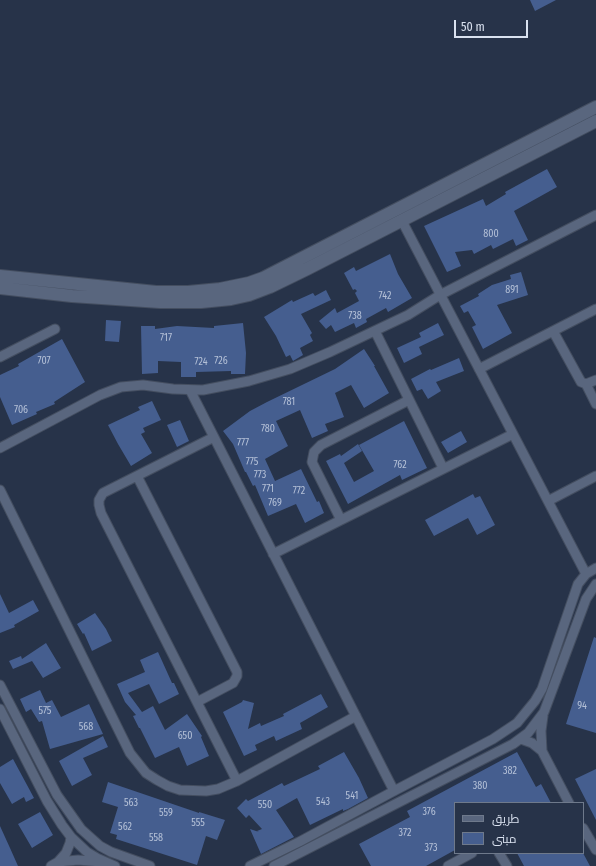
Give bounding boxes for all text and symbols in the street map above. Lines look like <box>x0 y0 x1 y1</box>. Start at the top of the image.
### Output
scale bar <box>456 12 530 38</box>
text: 50 m <box>461 20 485 34</box>
house number: 800 <box>483 228 499 240</box>
house number: 891 <box>505 284 519 296</box>
house number: 742 <box>379 290 391 302</box>
house number: 738 <box>348 310 362 322</box>
house number: 717 <box>160 332 172 344</box>
house number: 707 <box>37 355 51 367</box>
house number: 726 <box>214 355 228 367</box>
house number: 724 <box>195 356 207 368</box>
house number: 781 <box>283 396 295 408</box>
house number: 706 <box>14 404 28 416</box>
house number: 780 <box>261 423 275 435</box>
house number: 777 <box>237 437 249 449</box>
house number: 775 <box>246 456 258 468</box>
house number: 762 <box>393 459 407 471</box>
house number: 773 <box>254 469 266 481</box>
house number: 771 <box>262 483 274 495</box>
house number: 772 <box>293 485 305 497</box>
house number: 769 <box>268 497 282 509</box>
house number: 94 <box>577 700 587 712</box>
house number: 575 <box>39 705 51 717</box>
house number: 568 <box>79 721 93 733</box>
house number: 650 <box>178 730 192 742</box>
house number: 382 <box>503 765 517 777</box>
house number: 380 <box>473 780 487 792</box>
house number: 541 <box>346 790 358 802</box>
house number: 543 <box>316 796 330 808</box>
house number: 563 <box>124 797 138 809</box>
house number: 550 <box>258 799 272 811</box>
legend <box>454 802 584 854</box>
house number: 376 <box>422 806 436 818</box>
house number: 559 <box>159 807 173 819</box>
text: طريق <box>492 812 519 826</box>
house number: 555 <box>191 817 205 829</box>
house number: 562 <box>118 821 132 833</box>
house number: 372 <box>399 827 411 839</box>
house number: 558 <box>149 832 163 844</box>
text: مبنى <box>492 832 517 846</box>
house number: 373 <box>425 842 437 854</box>

